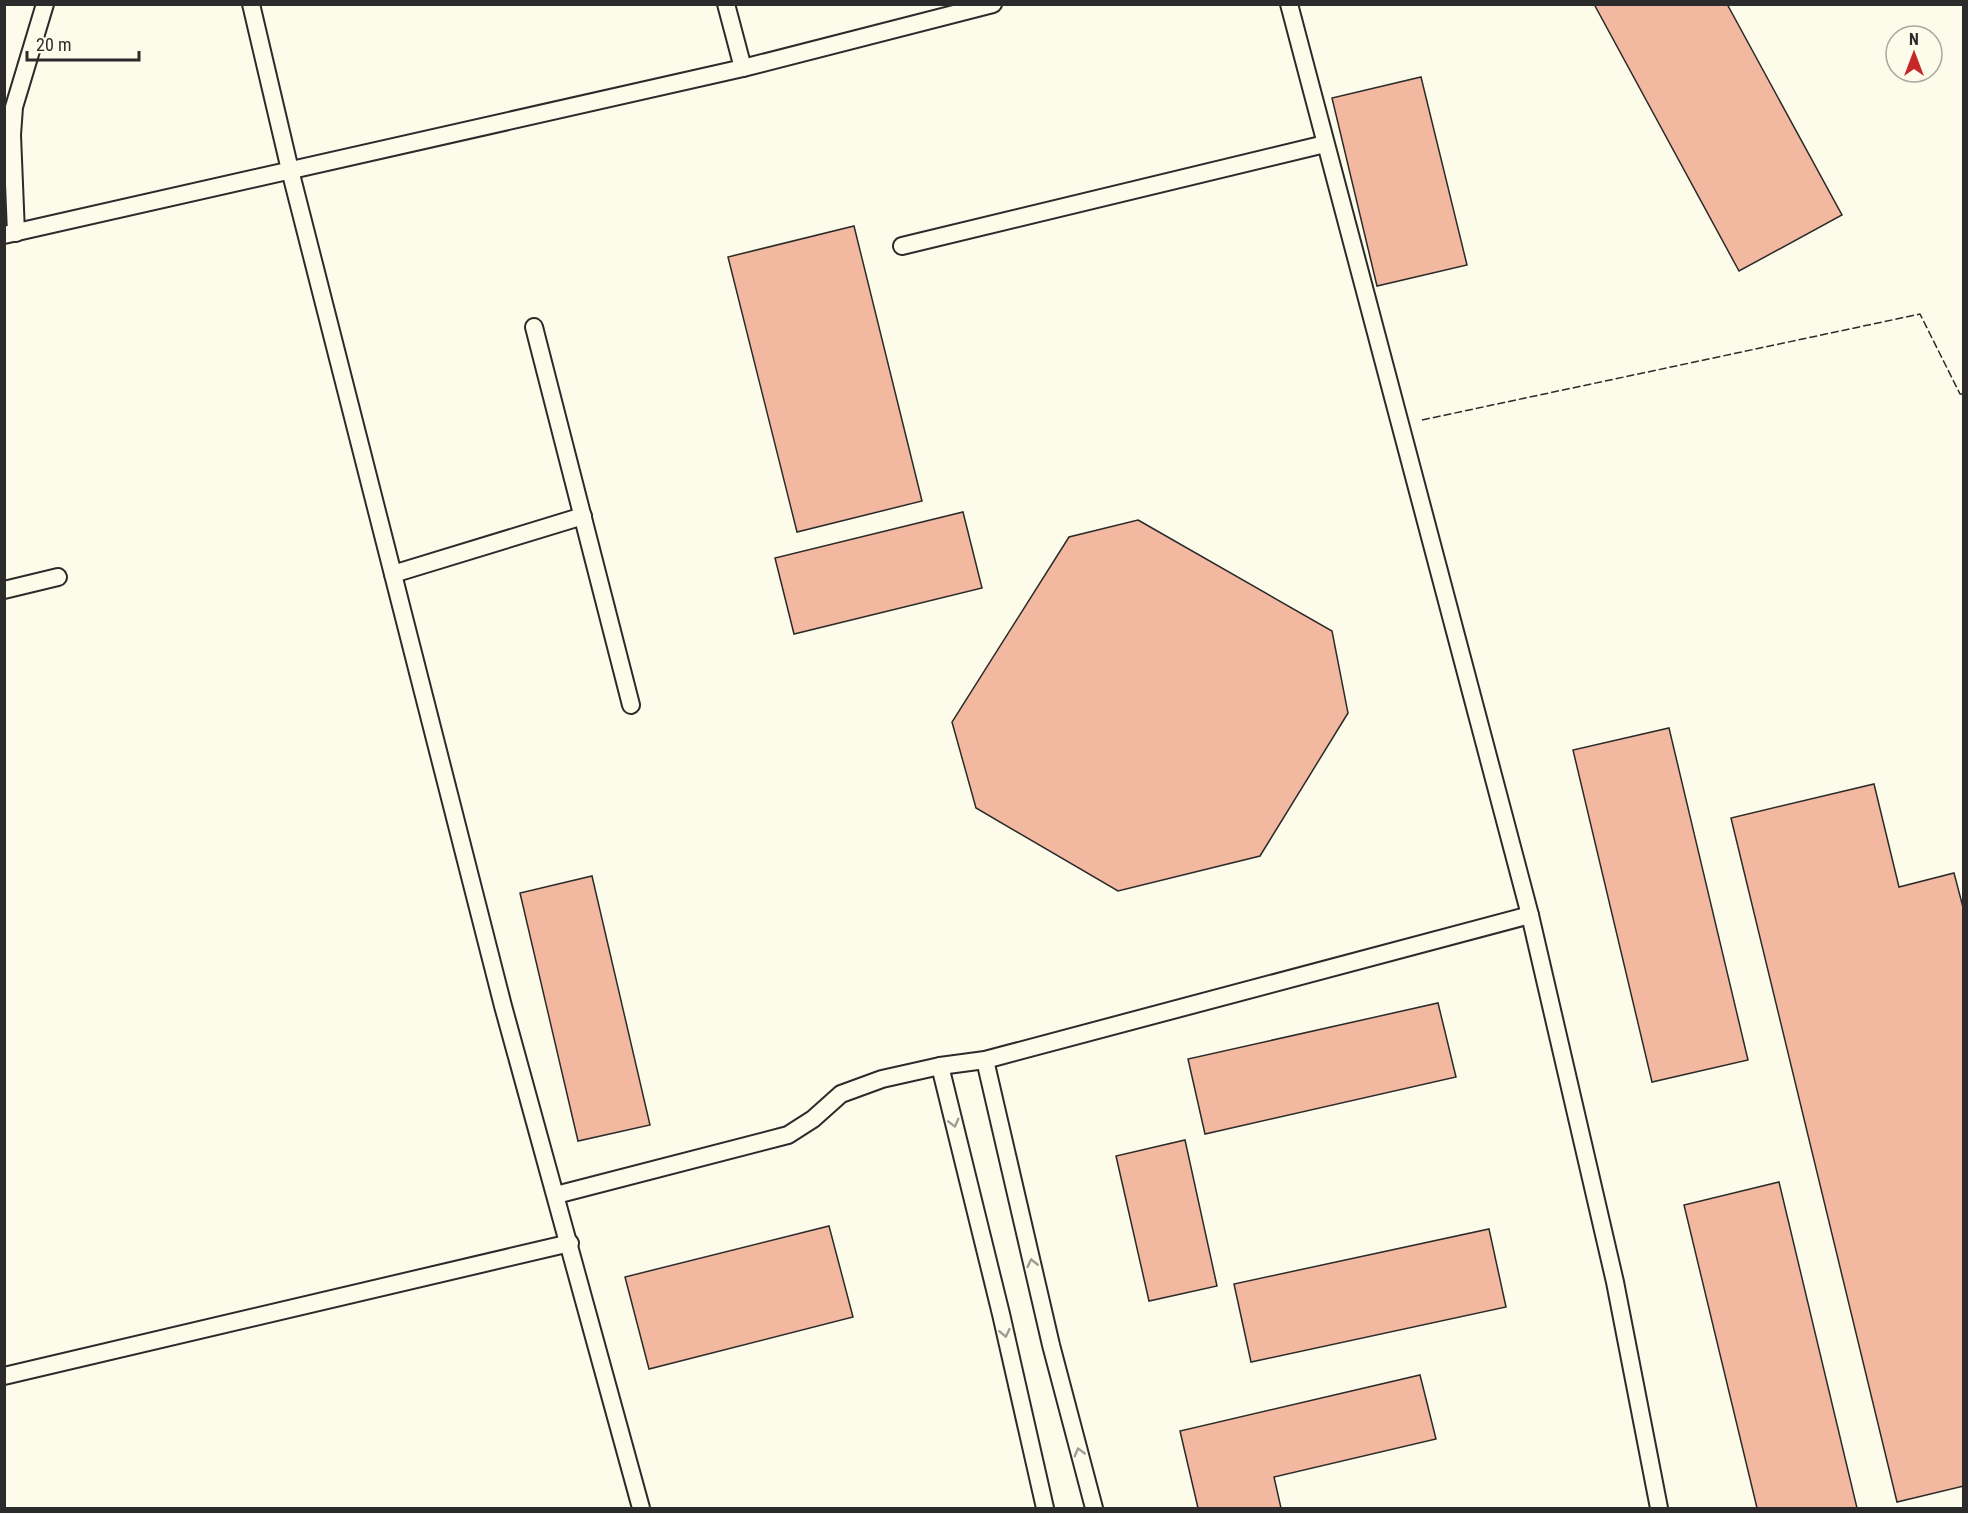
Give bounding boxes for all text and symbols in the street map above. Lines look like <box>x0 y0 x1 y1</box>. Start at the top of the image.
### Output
scale bar <box>27 24 140 62</box>
north arrow <box>1884 24 1944 84</box>
text: N <box>1909 30 1919 49</box>
text: 20 m <box>36 34 71 55</box>
one-way arrow <box>947 1118 960 1128</box>
one-way arrow <box>1027 1258 1040 1268</box>
one-way arrow <box>998 1328 1011 1338</box>
one-way arrow <box>1074 1447 1087 1457</box>

